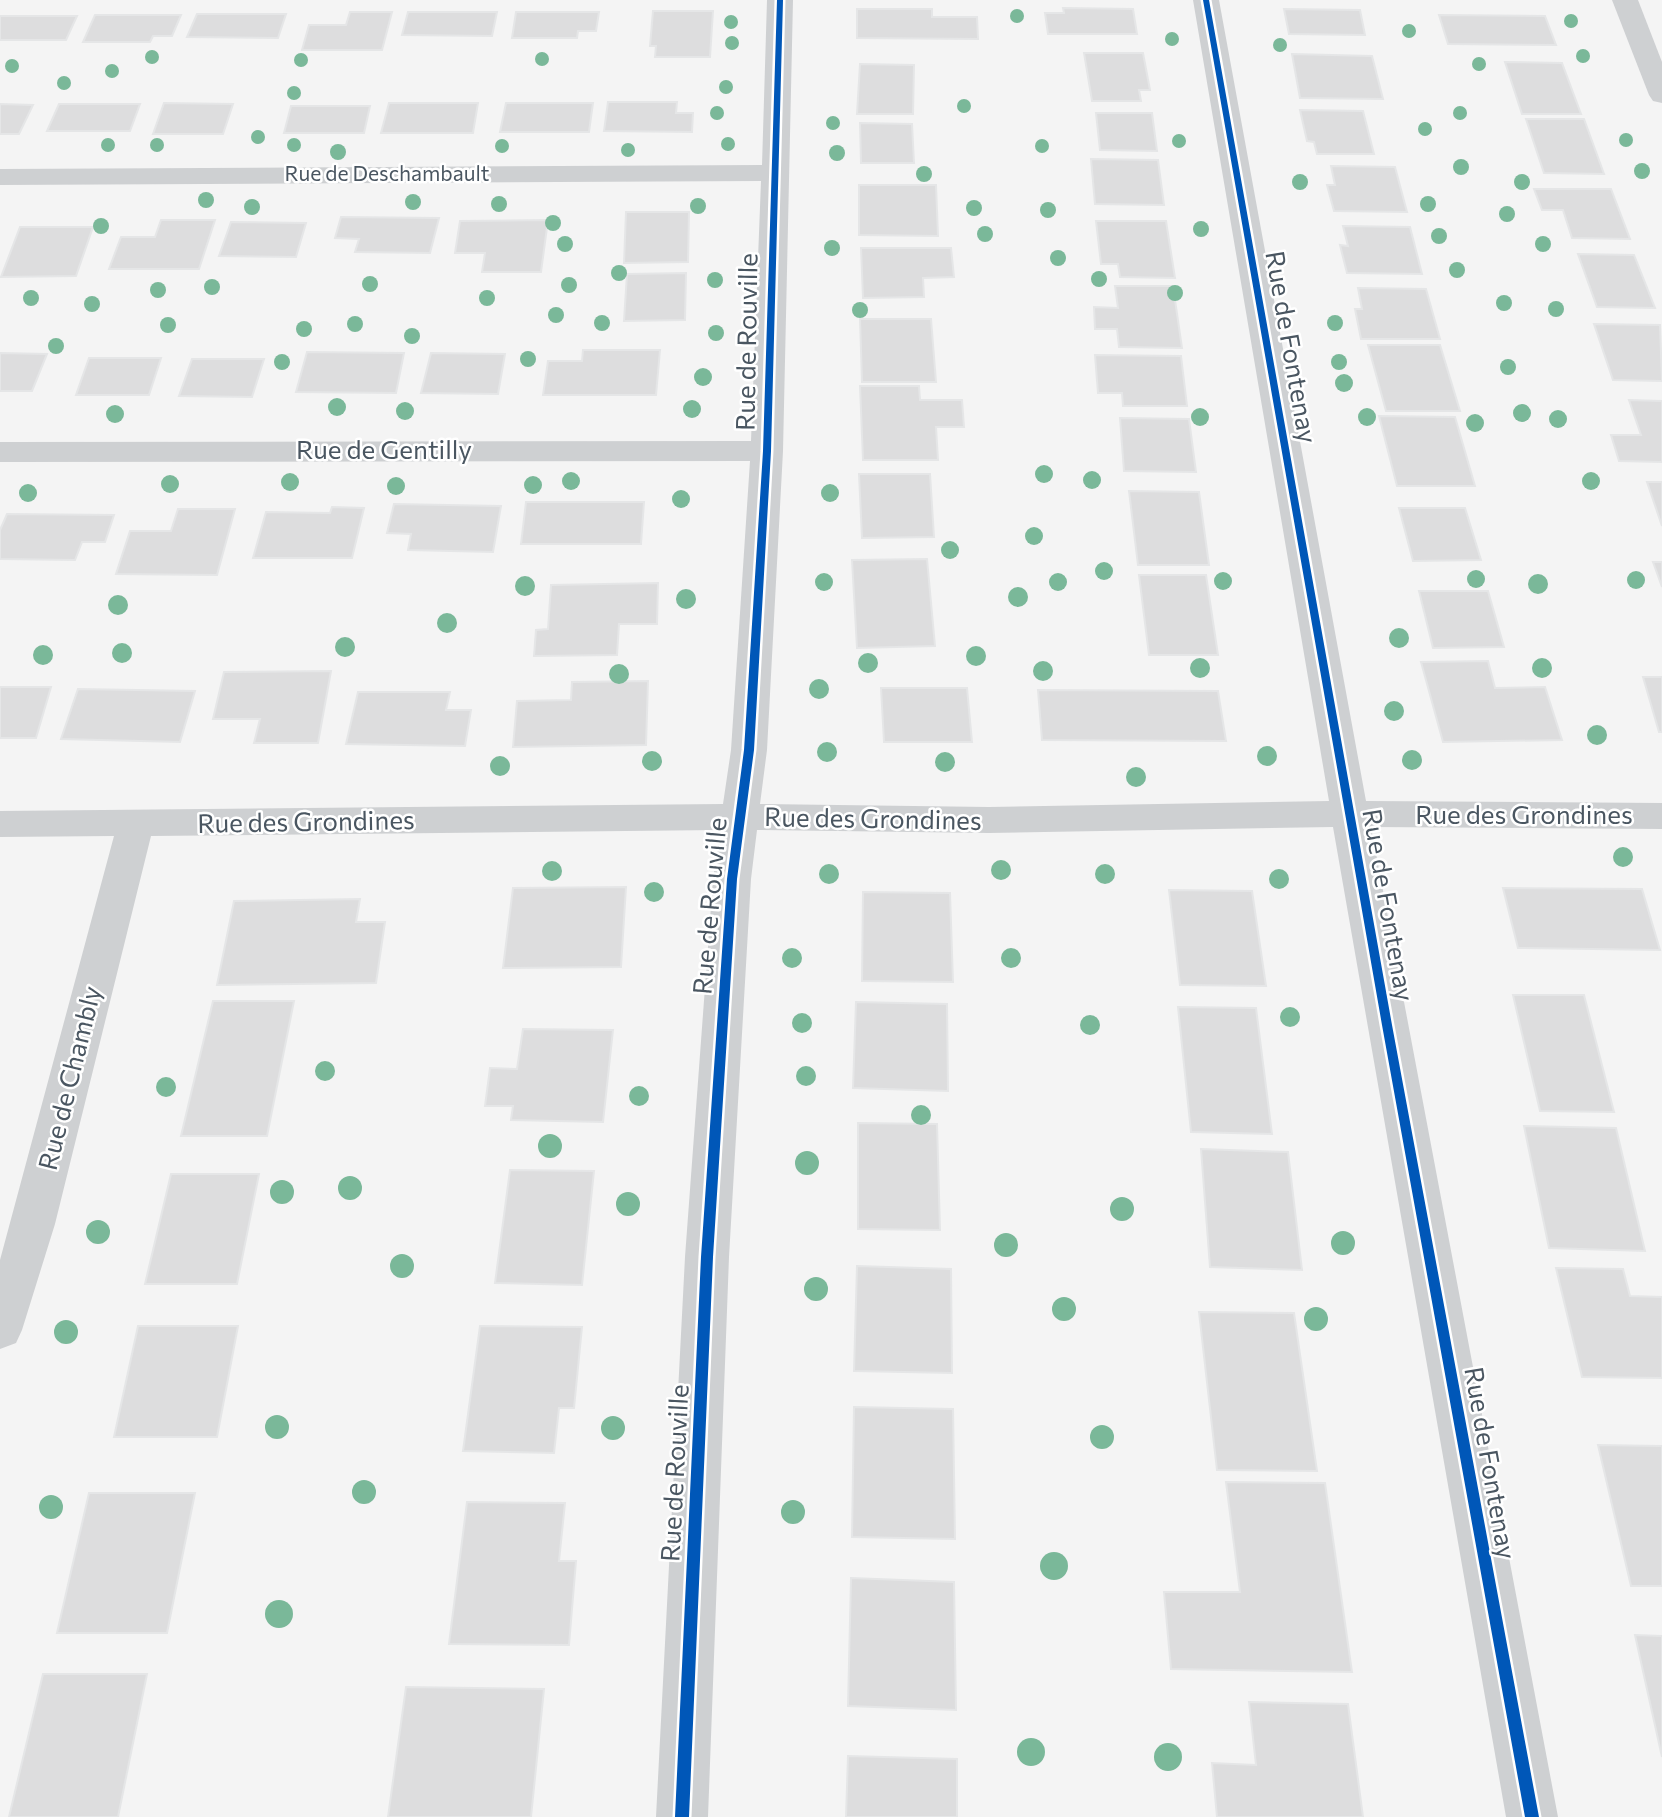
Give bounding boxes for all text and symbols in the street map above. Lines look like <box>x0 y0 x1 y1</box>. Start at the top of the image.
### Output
street label: Rue de Deschambault <box>285 160 489 185</box>
street label: Rue de Fontenay <box>1260 248 1325 445</box>
street label: Rue de Rouville <box>728 253 763 431</box>
street label: Rue de Gentilly <box>296 433 472 464</box>
street label: Rue des Grondines <box>1415 798 1633 829</box>
street label: Rue des Grondines <box>764 800 982 835</box>
street label: Rue des Grondines <box>197 803 415 838</box>
street label: Rue de Fontenay <box>1357 806 1422 1003</box>
street label: Rue de Rouville <box>685 816 732 996</box>
street label: Rue de Chambly <box>31 982 106 1173</box>
street label: Rue de Fontenay <box>1459 1364 1524 1561</box>
street label: Rue de Rouville <box>653 1383 694 1563</box>

